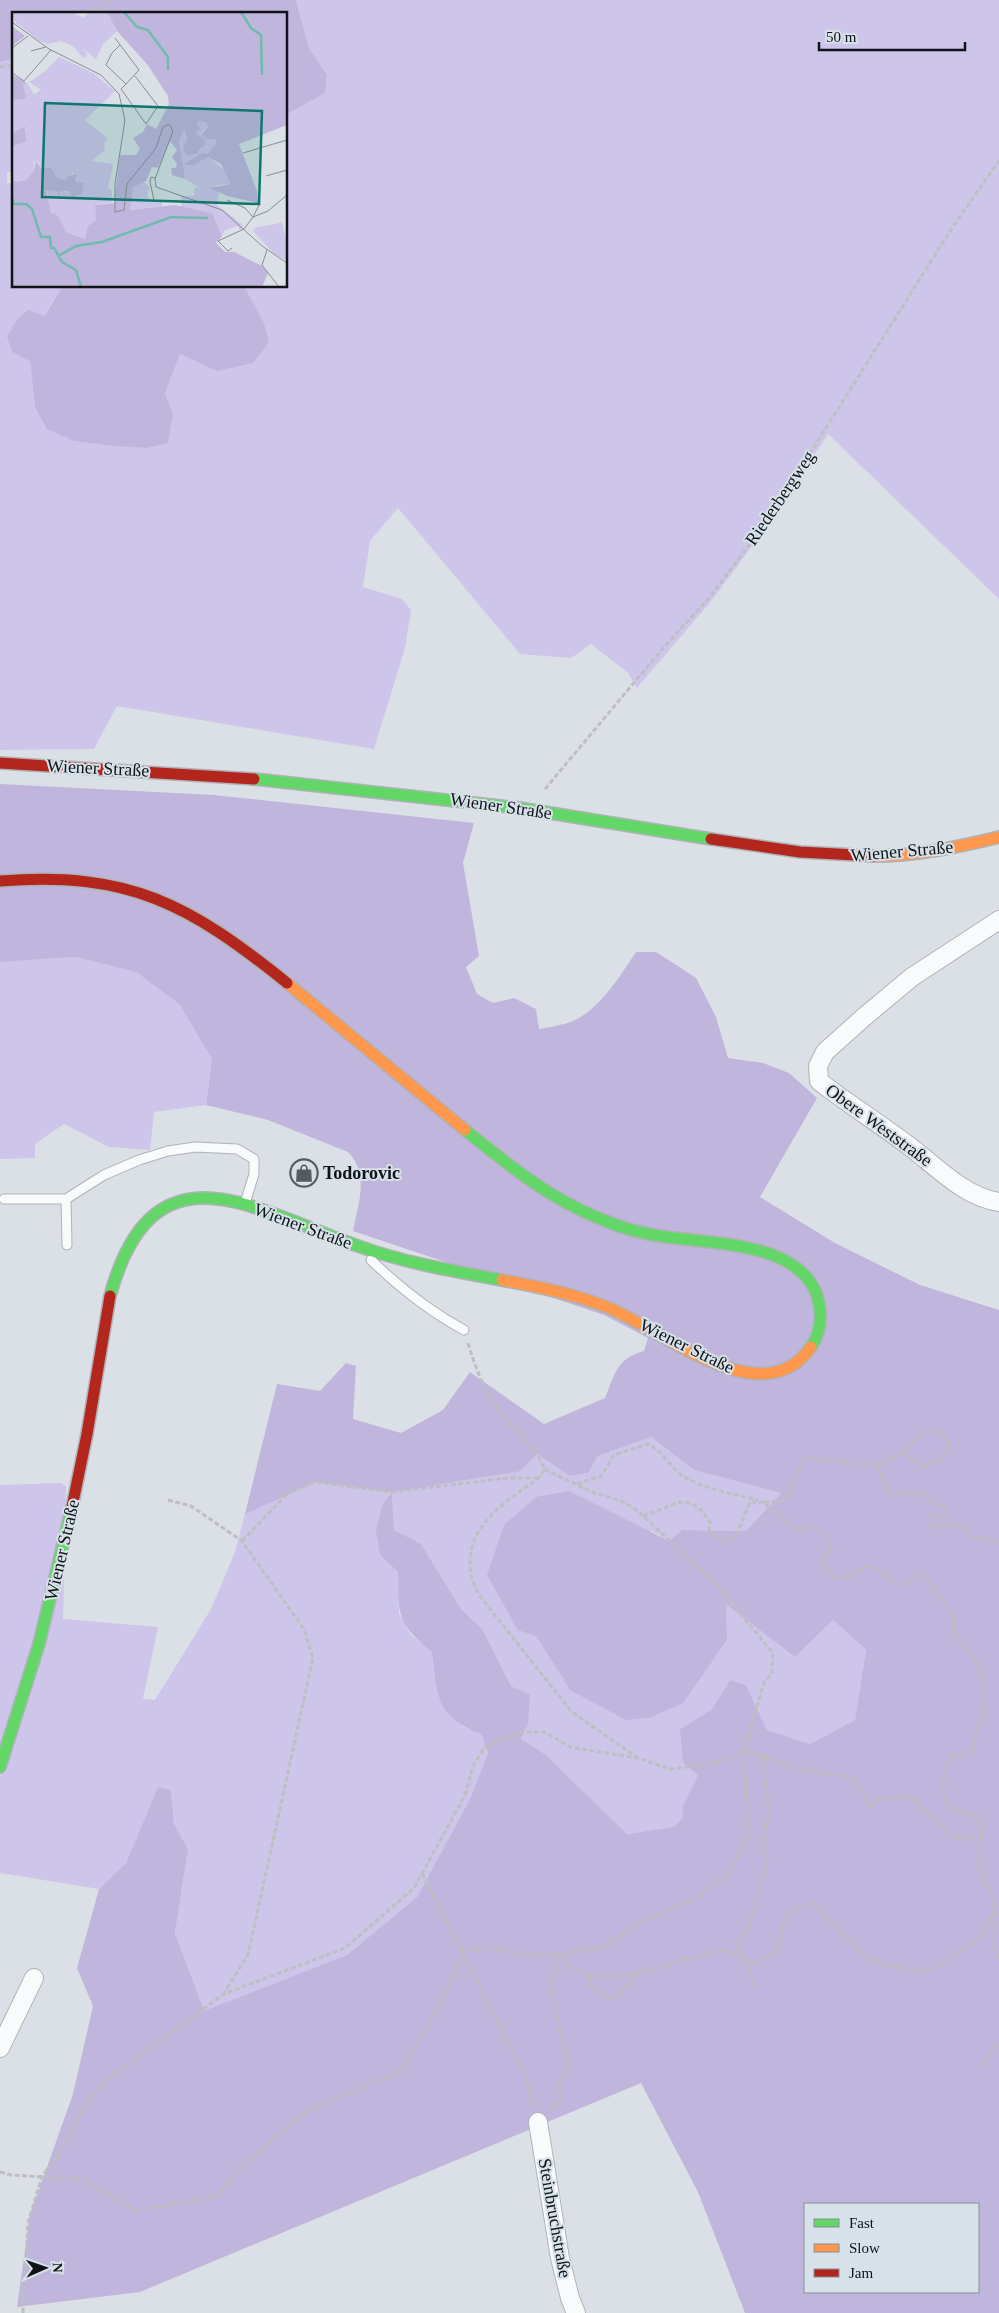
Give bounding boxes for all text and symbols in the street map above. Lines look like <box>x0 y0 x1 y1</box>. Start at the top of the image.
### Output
inset map <box>12 12 288 288</box>
scale bar <box>819 20 965 52</box>
text: 50 m <box>826 29 857 45</box>
street label: Riederbergweg <box>741 447 819 549</box>
street label: Wiener Straße <box>46 755 150 781</box>
street label: Wiener Straße <box>449 789 553 823</box>
street label: Wiener Straße <box>850 837 954 865</box>
street label: Obere Weststraße <box>822 1080 936 1170</box>
shop icon: Todorovic <box>289 1158 319 1188</box>
place label: Todorovic <box>323 1163 400 1183</box>
street label: Wiener Straße <box>251 1199 355 1253</box>
street label: Wiener Straße <box>636 1314 738 1378</box>
street label: Wiener Straße <box>41 1498 83 1602</box>
street label: Steinbruchstraße <box>535 2157 575 2279</box>
legend <box>804 2203 979 2293</box>
text: Fast <box>849 2215 875 2231</box>
text: Slow <box>849 2240 880 2256</box>
north arrow <box>20 2243 70 2293</box>
text: N <box>50 2262 65 2273</box>
text: Jam <box>849 2265 873 2281</box>

